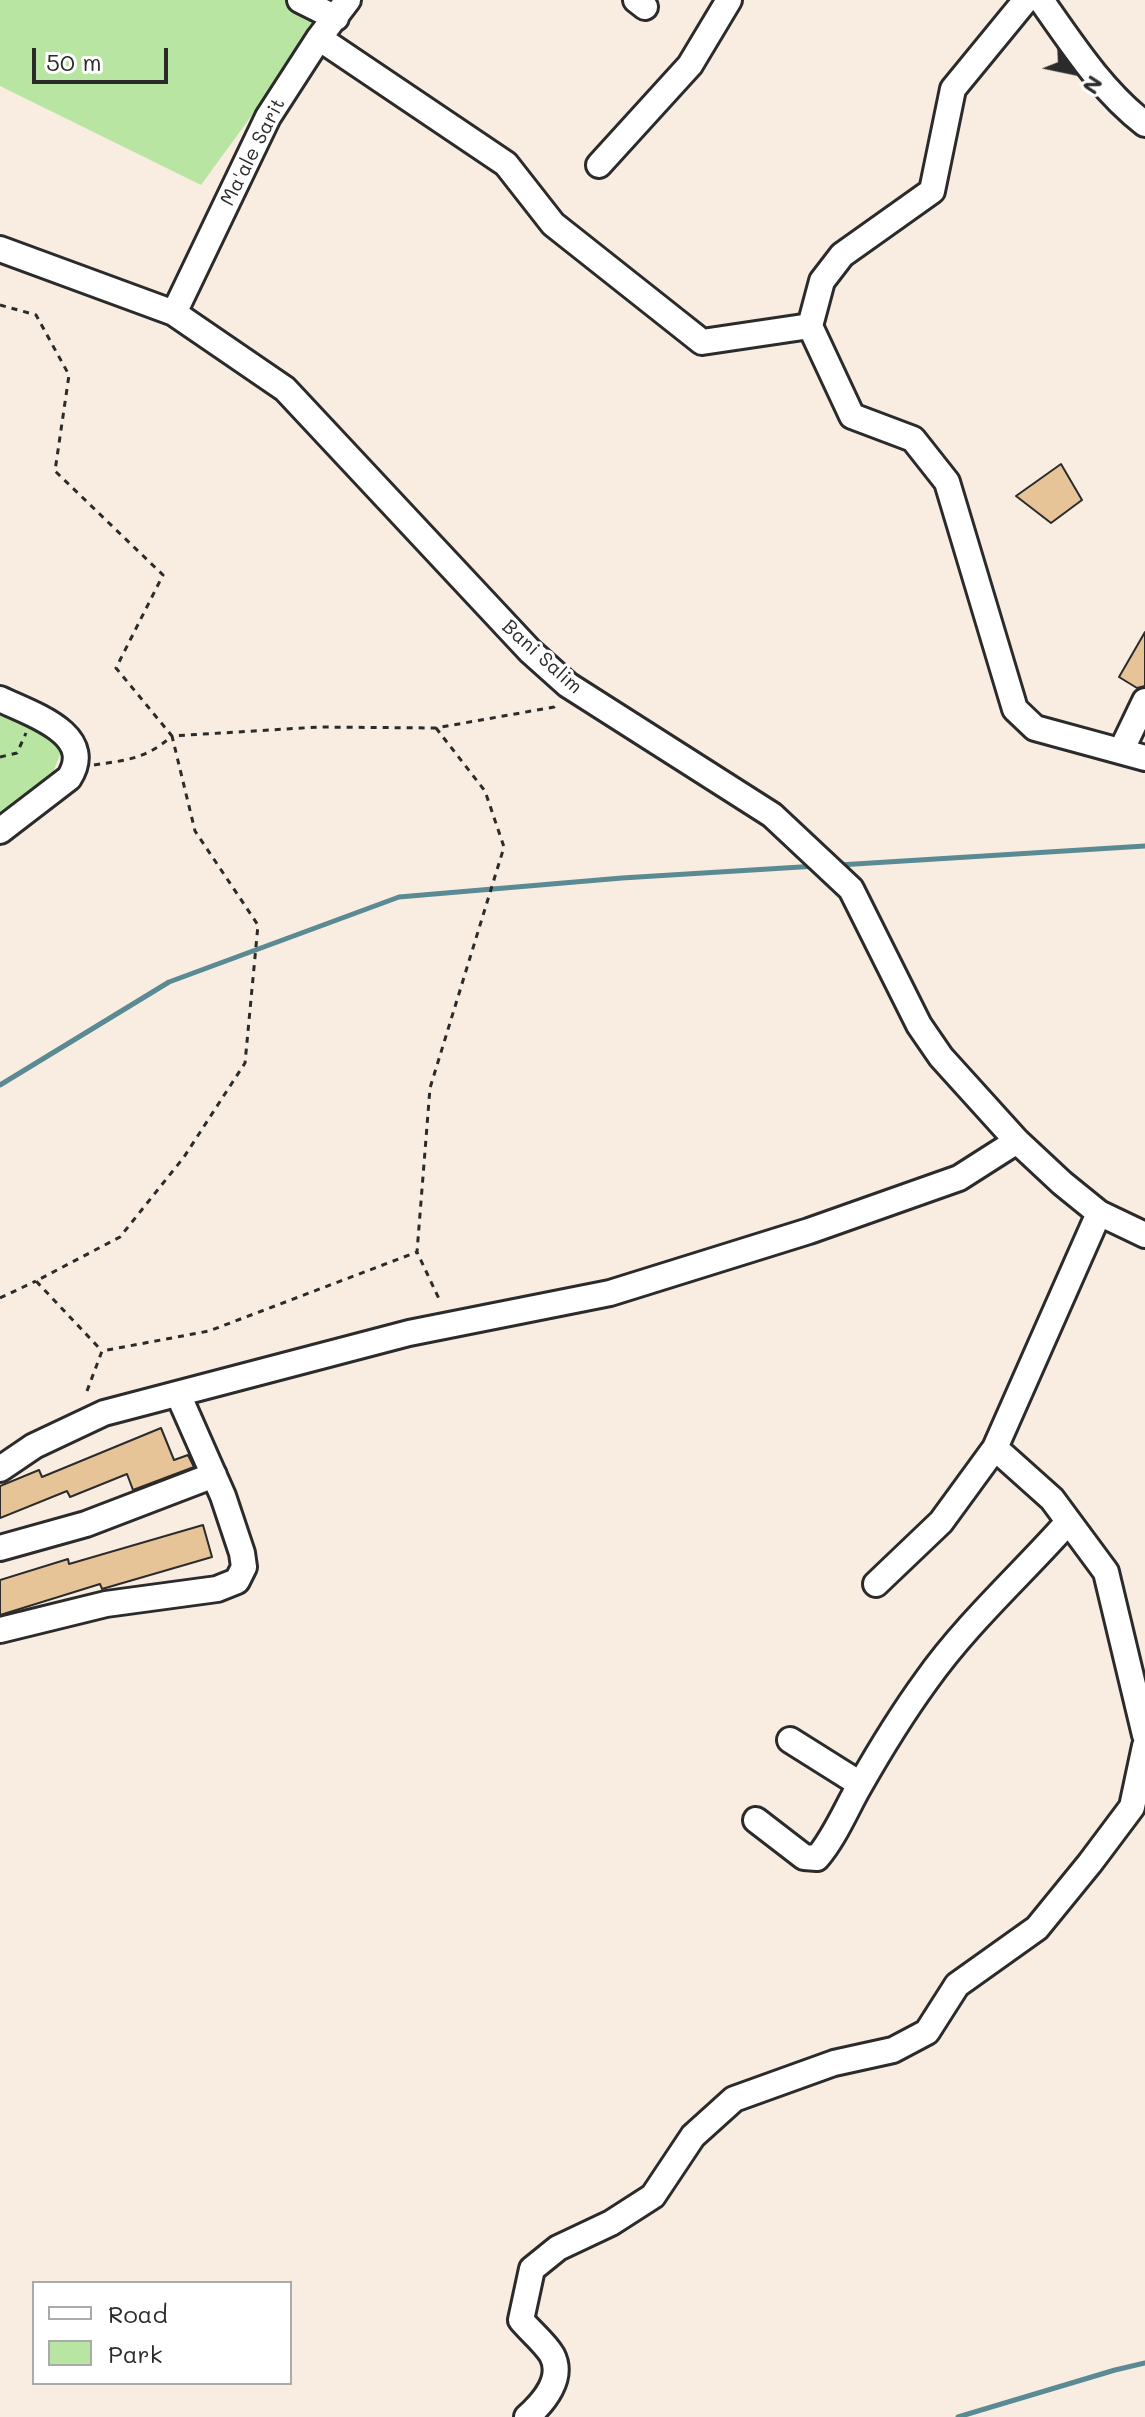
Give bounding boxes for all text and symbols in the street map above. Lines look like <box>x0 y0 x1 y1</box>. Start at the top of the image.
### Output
scale bar <box>36 32 172 82</box>
north arrow <box>1033 32 1113 112</box>
text: 50 m <box>46 46 102 77</box>
text: N <box>1077 70 1110 100</box>
street label: Ma'ale Sarit <box>216 94 290 210</box>
street label: Bani Salim <box>497 615 587 699</box>
legend <box>32 2281 292 2385</box>
text: Road <box>108 2298 168 2329</box>
text: Park <box>108 2338 162 2369</box>

